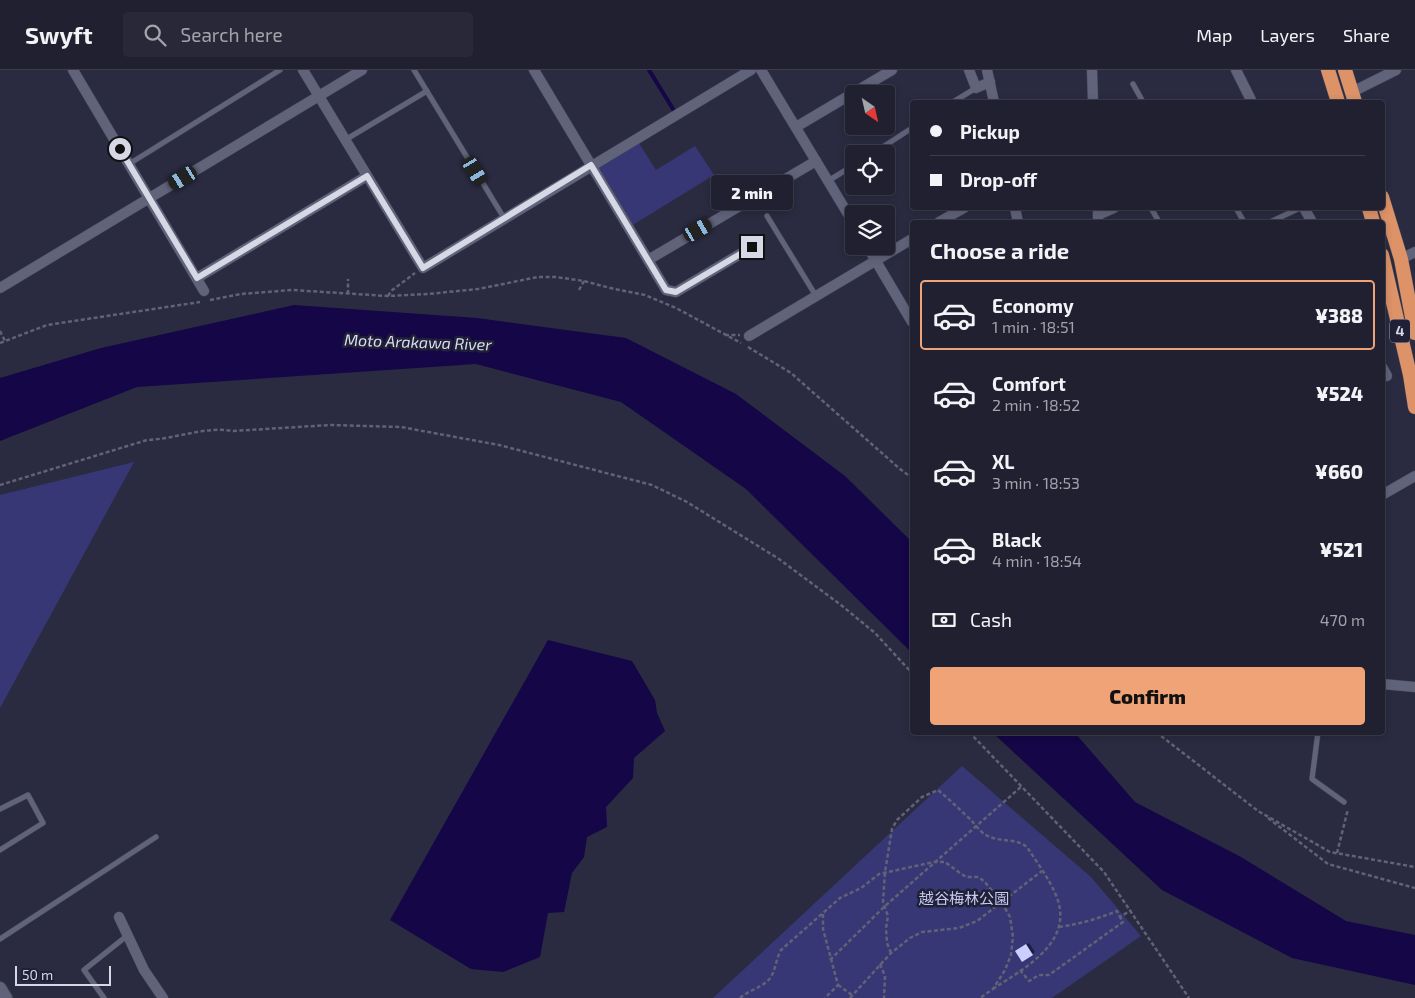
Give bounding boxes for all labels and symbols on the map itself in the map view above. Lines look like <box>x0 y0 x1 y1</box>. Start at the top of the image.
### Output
north arrow <box>845 85 895 135</box>
route start <box>109 138 131 160</box>
car <box>460 154 489 188</box>
car <box>166 164 199 192</box>
callout: 2 min <box>711 174 793 210</box>
car <box>681 216 714 244</box>
route end <box>741 236 763 258</box>
road number: 4 <box>1390 320 1410 342</box>
water label: Moto Arakawa River <box>344 329 493 354</box>
park label: 越谷梅林公園 <box>918 889 1009 907</box>
scale bar <box>15 963 111 986</box>

